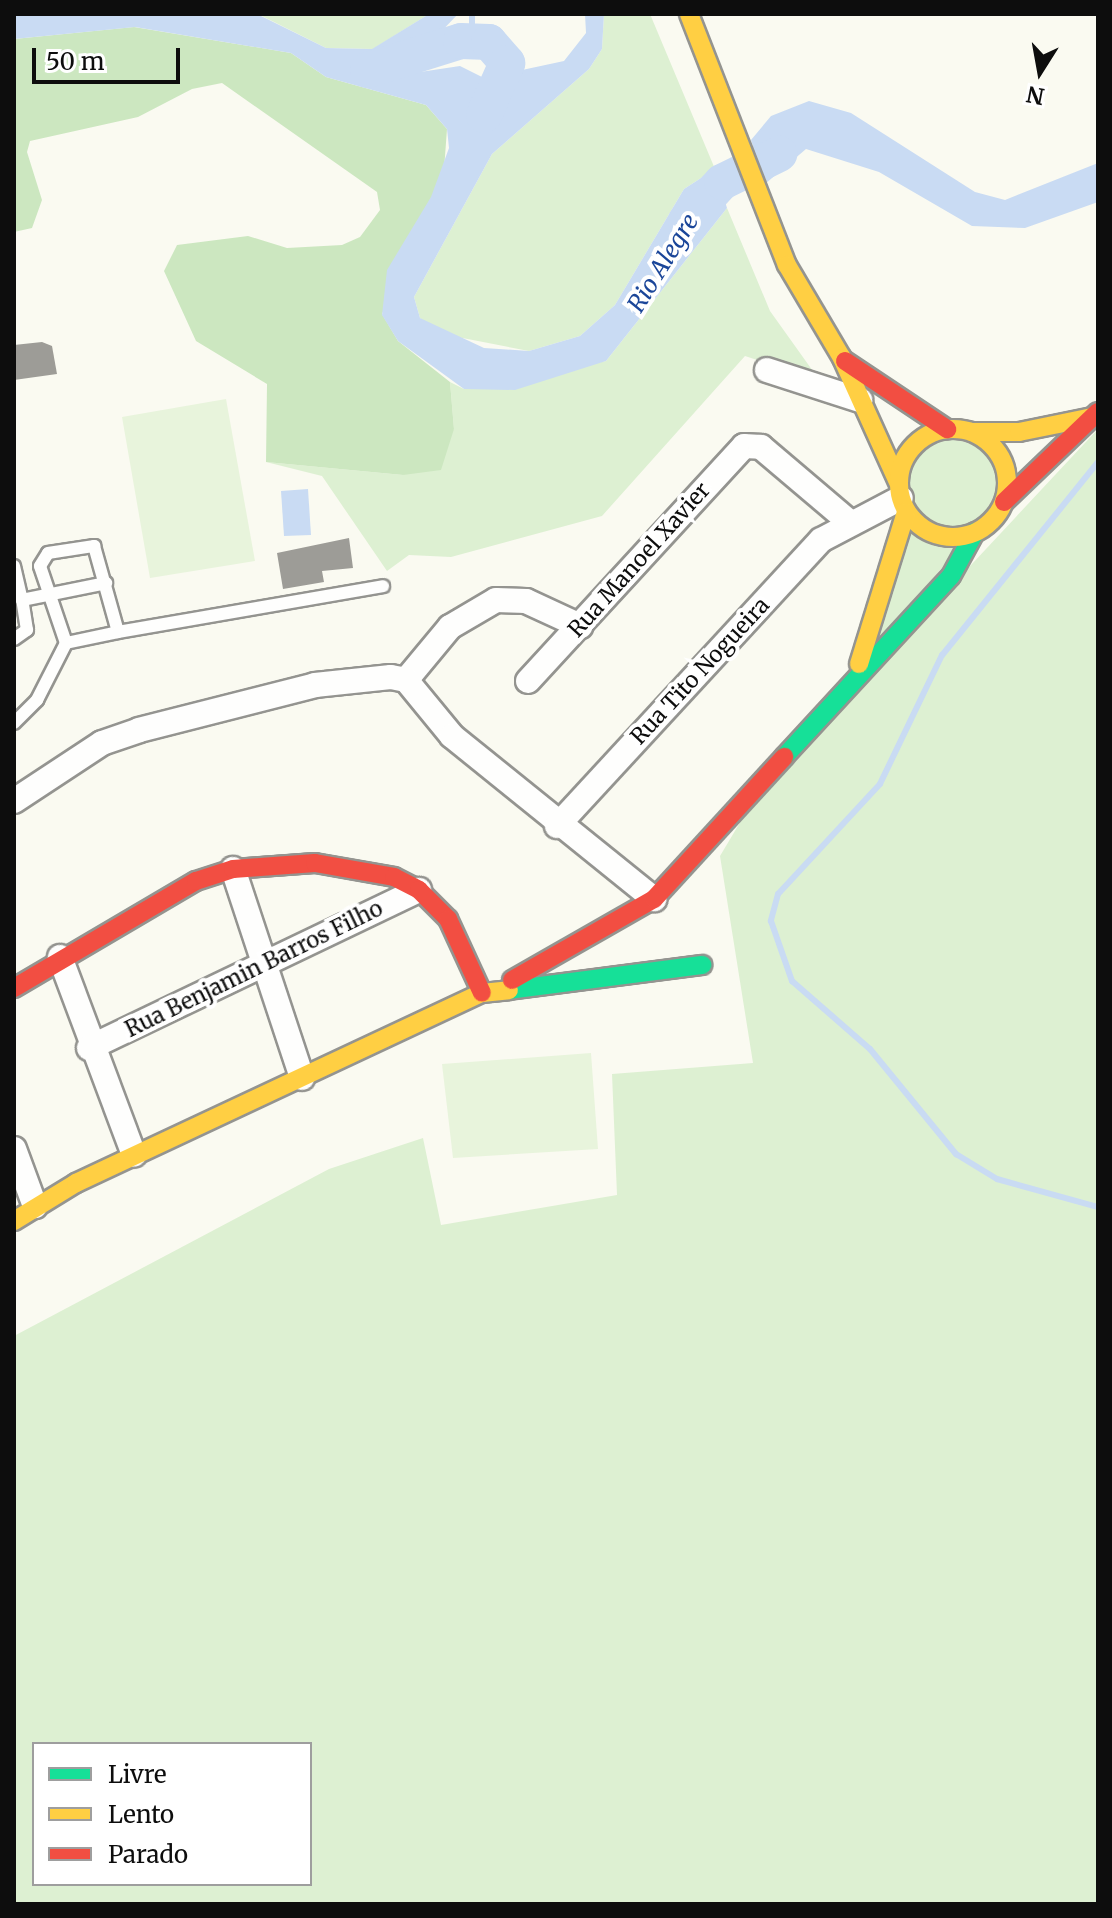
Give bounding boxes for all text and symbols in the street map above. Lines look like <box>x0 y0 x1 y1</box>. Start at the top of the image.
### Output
scale bar <box>36 32 184 82</box>
north arrow <box>1000 32 1080 112</box>
text: 50 m <box>46 46 105 77</box>
text: N <box>1024 80 1047 111</box>
water label: Rio Alegre <box>621 208 705 318</box>
street label: Rua Manoel Xavier <box>563 477 715 643</box>
street label: Rua Tito Nogueira <box>625 592 775 750</box>
street label: Rua Benjamin Barros Filho <box>121 895 387 1043</box>
legend <box>32 1742 312 1886</box>
text: Livre <box>108 1759 167 1790</box>
text: Lento <box>108 1799 174 1830</box>
text: Parado <box>108 1839 188 1870</box>

